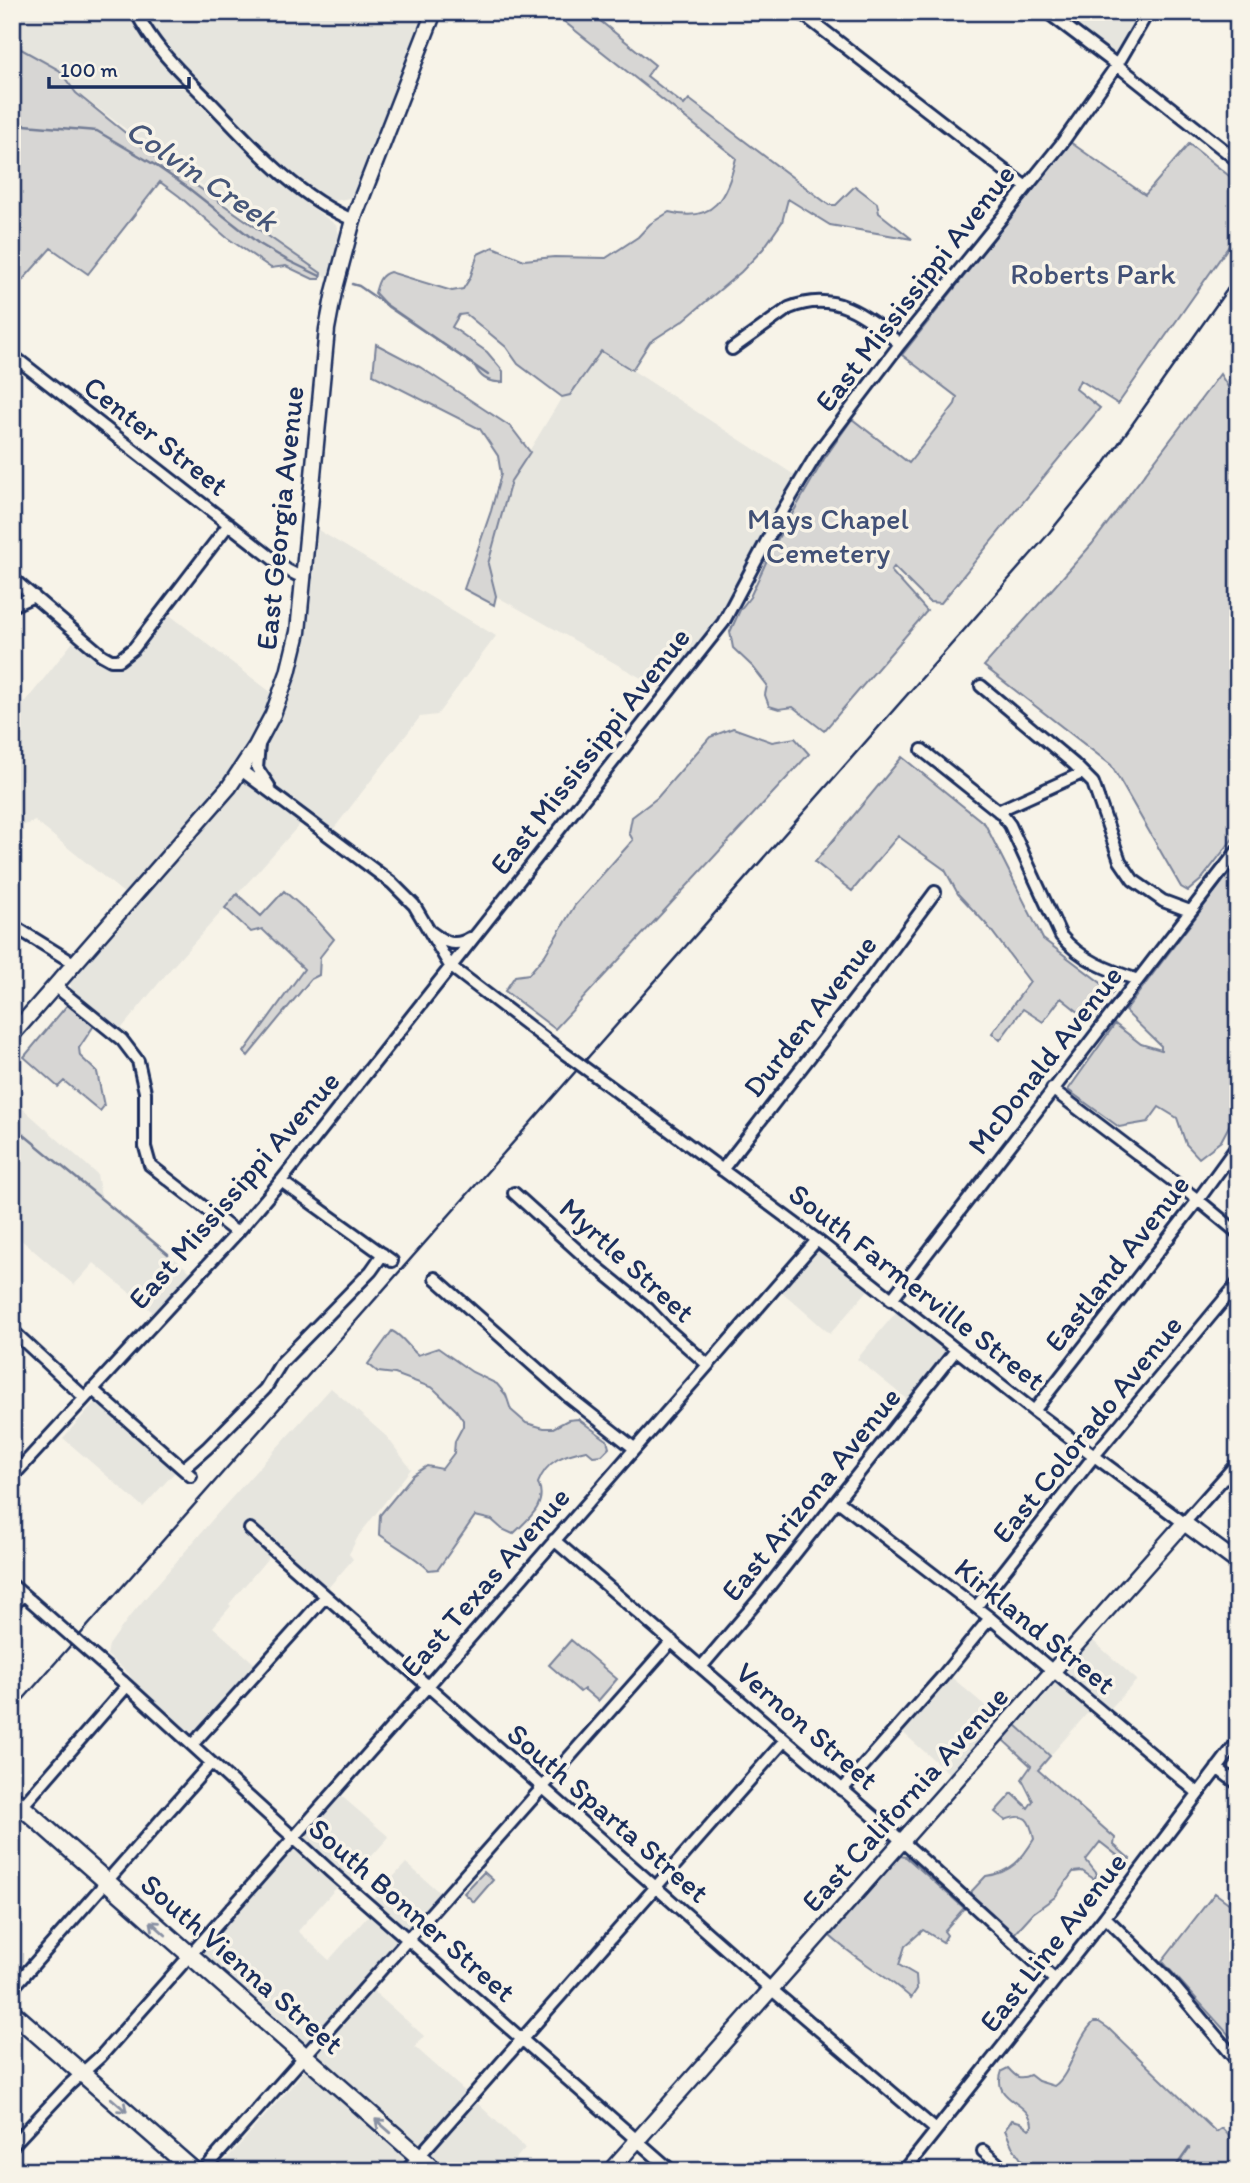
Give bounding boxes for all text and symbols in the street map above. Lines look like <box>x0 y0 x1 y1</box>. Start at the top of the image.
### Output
scale bar <box>49 46 189 90</box>
text: 100 m <box>60 57 118 82</box>
water label: Colvin Creek <box>119 110 286 240</box>
street label: East Mississippi Avenue <box>806 156 1023 419</box>
park label: Roberts Park <box>1010 255 1176 292</box>
street label: Center Street <box>76 367 236 504</box>
street label: East Georgia Avenue <box>247 384 312 652</box>
park label: Mays Chapel Cemetery <box>747 500 909 571</box>
street label: East Mississippi Avenue <box>481 619 698 882</box>
street label: Durden Avenue <box>735 927 885 1104</box>
street label: McDonald Avenue <box>959 958 1130 1162</box>
street label: East Mississippi Avenue <box>120 1063 347 1317</box>
street label: Eastland Avenue <box>1036 1167 1197 1359</box>
street label: South Farmerville Street <box>782 1175 1053 1398</box>
street label: Myrtle Street <box>552 1189 703 1330</box>
street label: East Colorado Avenue <box>983 1307 1190 1550</box>
street label: East Arizona Avenue <box>713 1379 908 1608</box>
street label: East Texas Avenue <box>392 1479 577 1685</box>
street label: Kirkland Street <box>947 1549 1123 1702</box>
street label: Vernon Street <box>728 1654 886 1798</box>
street label: East California Avenue <box>793 1678 1016 1919</box>
street label: South Sparta Street <box>500 1715 717 1910</box>
street label: South Bonner Street <box>301 1810 524 2010</box>
street label: East Line Avenue <box>971 1844 1134 2039</box>
street label: South Vienna Street <box>133 1865 351 2062</box>
one-way arrow <box>150 1920 168 1936</box>
one-way arrow <box>110 2097 128 2113</box>
one-way arrow <box>375 2118 393 2134</box>

